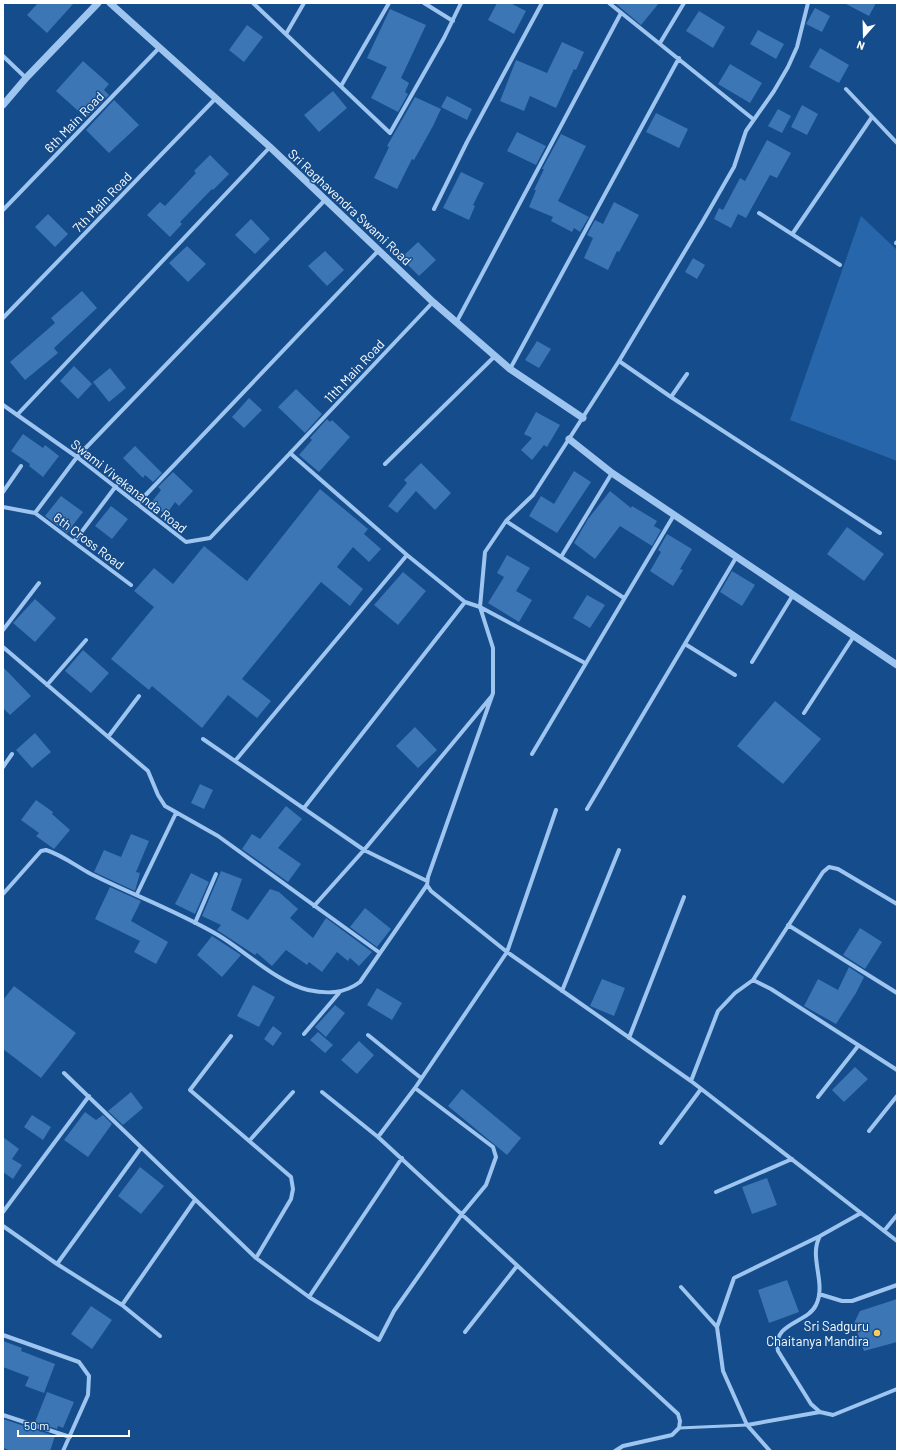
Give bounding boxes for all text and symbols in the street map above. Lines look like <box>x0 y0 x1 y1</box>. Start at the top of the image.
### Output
north arrow <box>844 16 884 56</box>
text: N <box>855 39 866 53</box>
street label: 6th Main Road <box>41 88 107 156</box>
street label: Sri Raghavendra Swami Road <box>285 146 415 268</box>
street label: 7th Main Road <box>69 168 135 236</box>
street label: 11th Main Road <box>320 336 388 406</box>
street label: Swami Vivekananda Road <box>68 436 190 536</box>
street label: 6th Cross Road <box>51 509 127 573</box>
place label: Sri Sadguru Chaitanya Mandira <box>766 1318 869 1349</box>
marker: Sri Sadguru Chaitanya Mandira <box>872 1328 882 1338</box>
scale bar <box>18 1412 129 1438</box>
text: 50 m <box>24 1418 49 1432</box>

